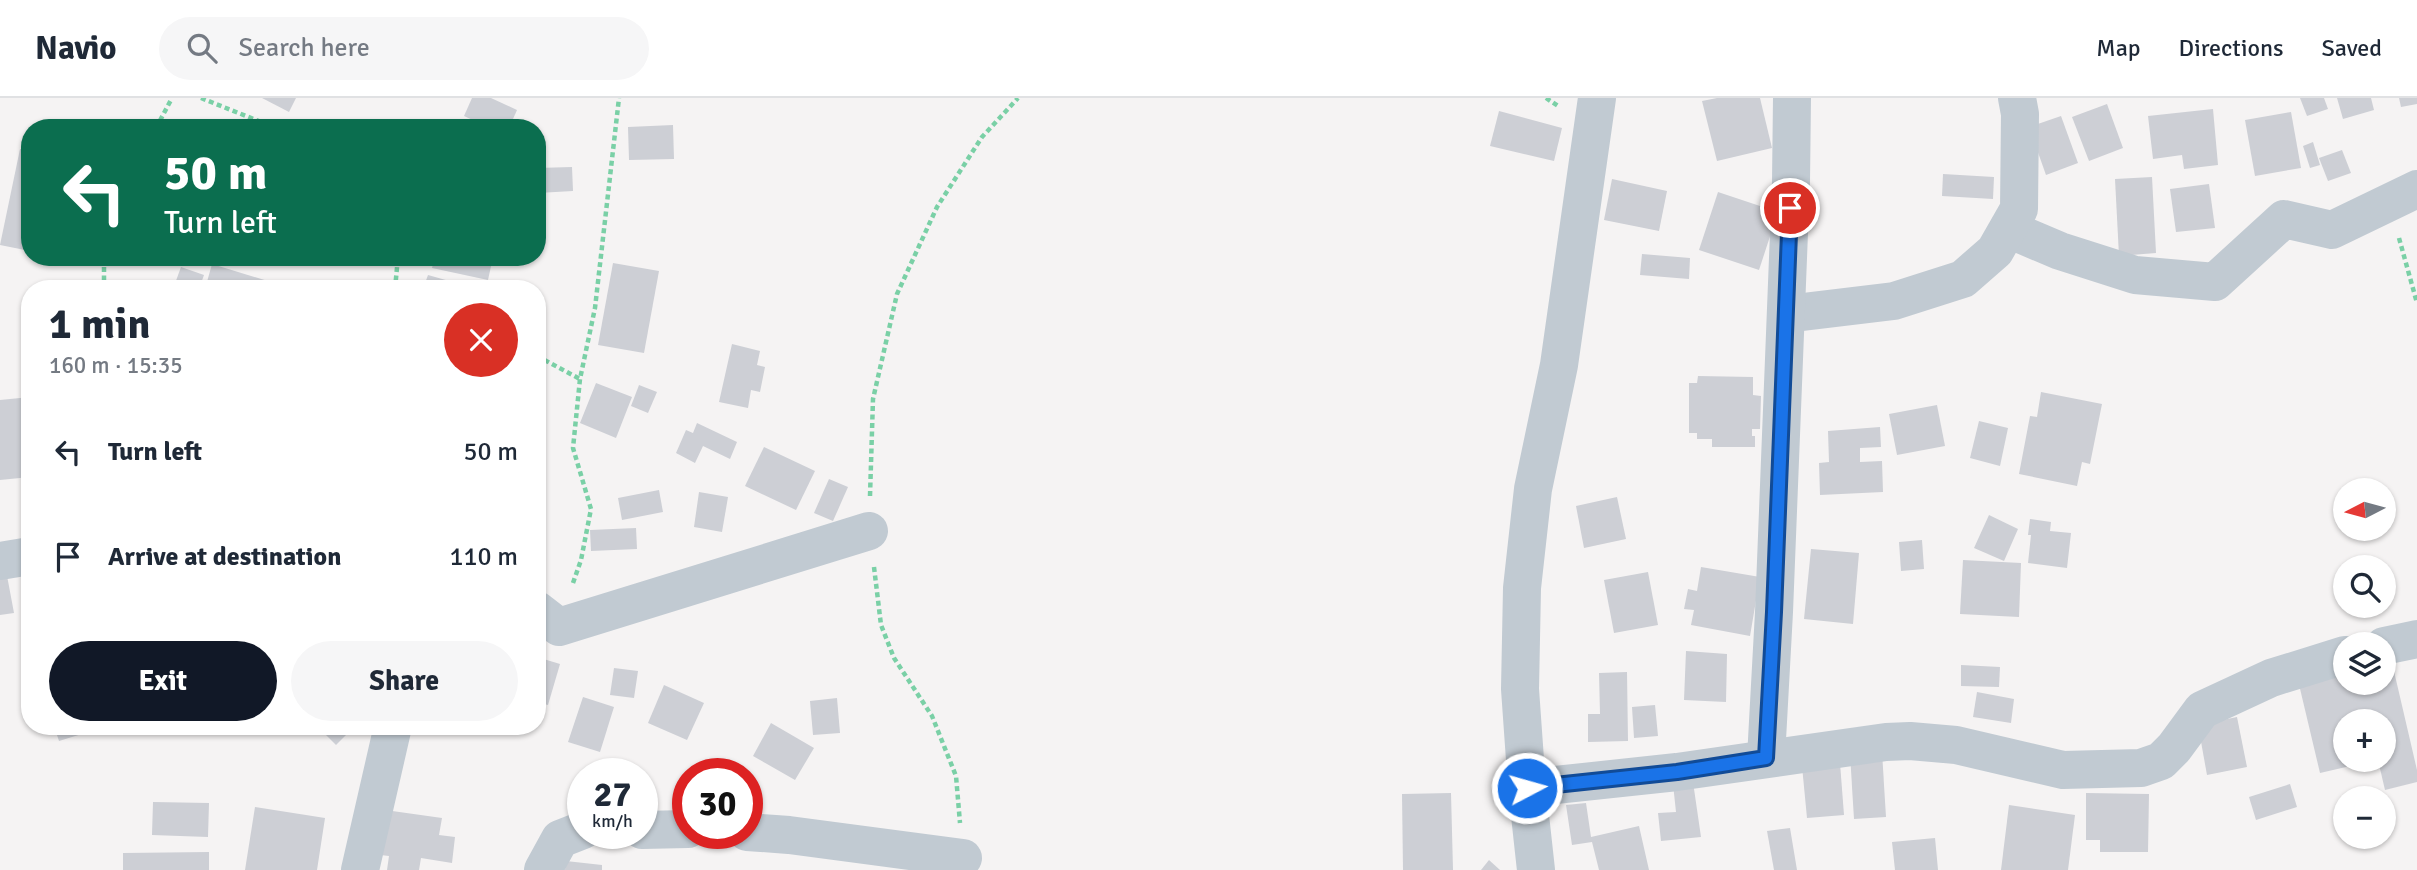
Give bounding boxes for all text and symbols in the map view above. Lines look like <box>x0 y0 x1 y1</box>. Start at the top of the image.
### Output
search box <box>159 17 649 80</box>
text: Navio <box>35 28 117 69</box>
icon: search <box>183 29 221 67</box>
text: Search here <box>239 32 370 64</box>
text: Map <box>2096 33 2141 63</box>
text: Directions <box>2179 33 2284 63</box>
text: Saved <box>2322 33 2382 63</box>
text: 50 m <box>164 143 267 203</box>
icon: left <box>49 147 140 238</box>
pin <box>1760 178 1820 238</box>
icon: arrive <box>1771 189 1809 227</box>
text: Turn left <box>164 203 277 242</box>
text: 1 min <box>49 299 150 350</box>
button: close <box>444 303 518 377</box>
text: 160 m · 15:35 <box>49 351 183 380</box>
icon: left <box>49 433 87 471</box>
text: Turn left <box>108 436 202 468</box>
text: 50 m <box>463 436 518 468</box>
north arrow <box>2333 478 2396 541</box>
map controls <box>2333 478 2396 849</box>
icon: arrive <box>49 538 87 576</box>
text: Arrive at destination <box>108 541 341 573</box>
text: 110 m <box>449 541 518 573</box>
button: search <box>2333 555 2396 618</box>
button: layers <box>2333 632 2396 695</box>
button: Exit <box>49 641 277 721</box>
button: Share <box>291 641 518 721</box>
button: + <box>2333 709 2396 772</box>
position arrow <box>1490 751 1564 825</box>
speed limit sign: 30 <box>672 758 763 849</box>
text: 27 <box>594 773 631 816</box>
button: − <box>2333 786 2396 849</box>
text: km/h <box>592 810 633 832</box>

